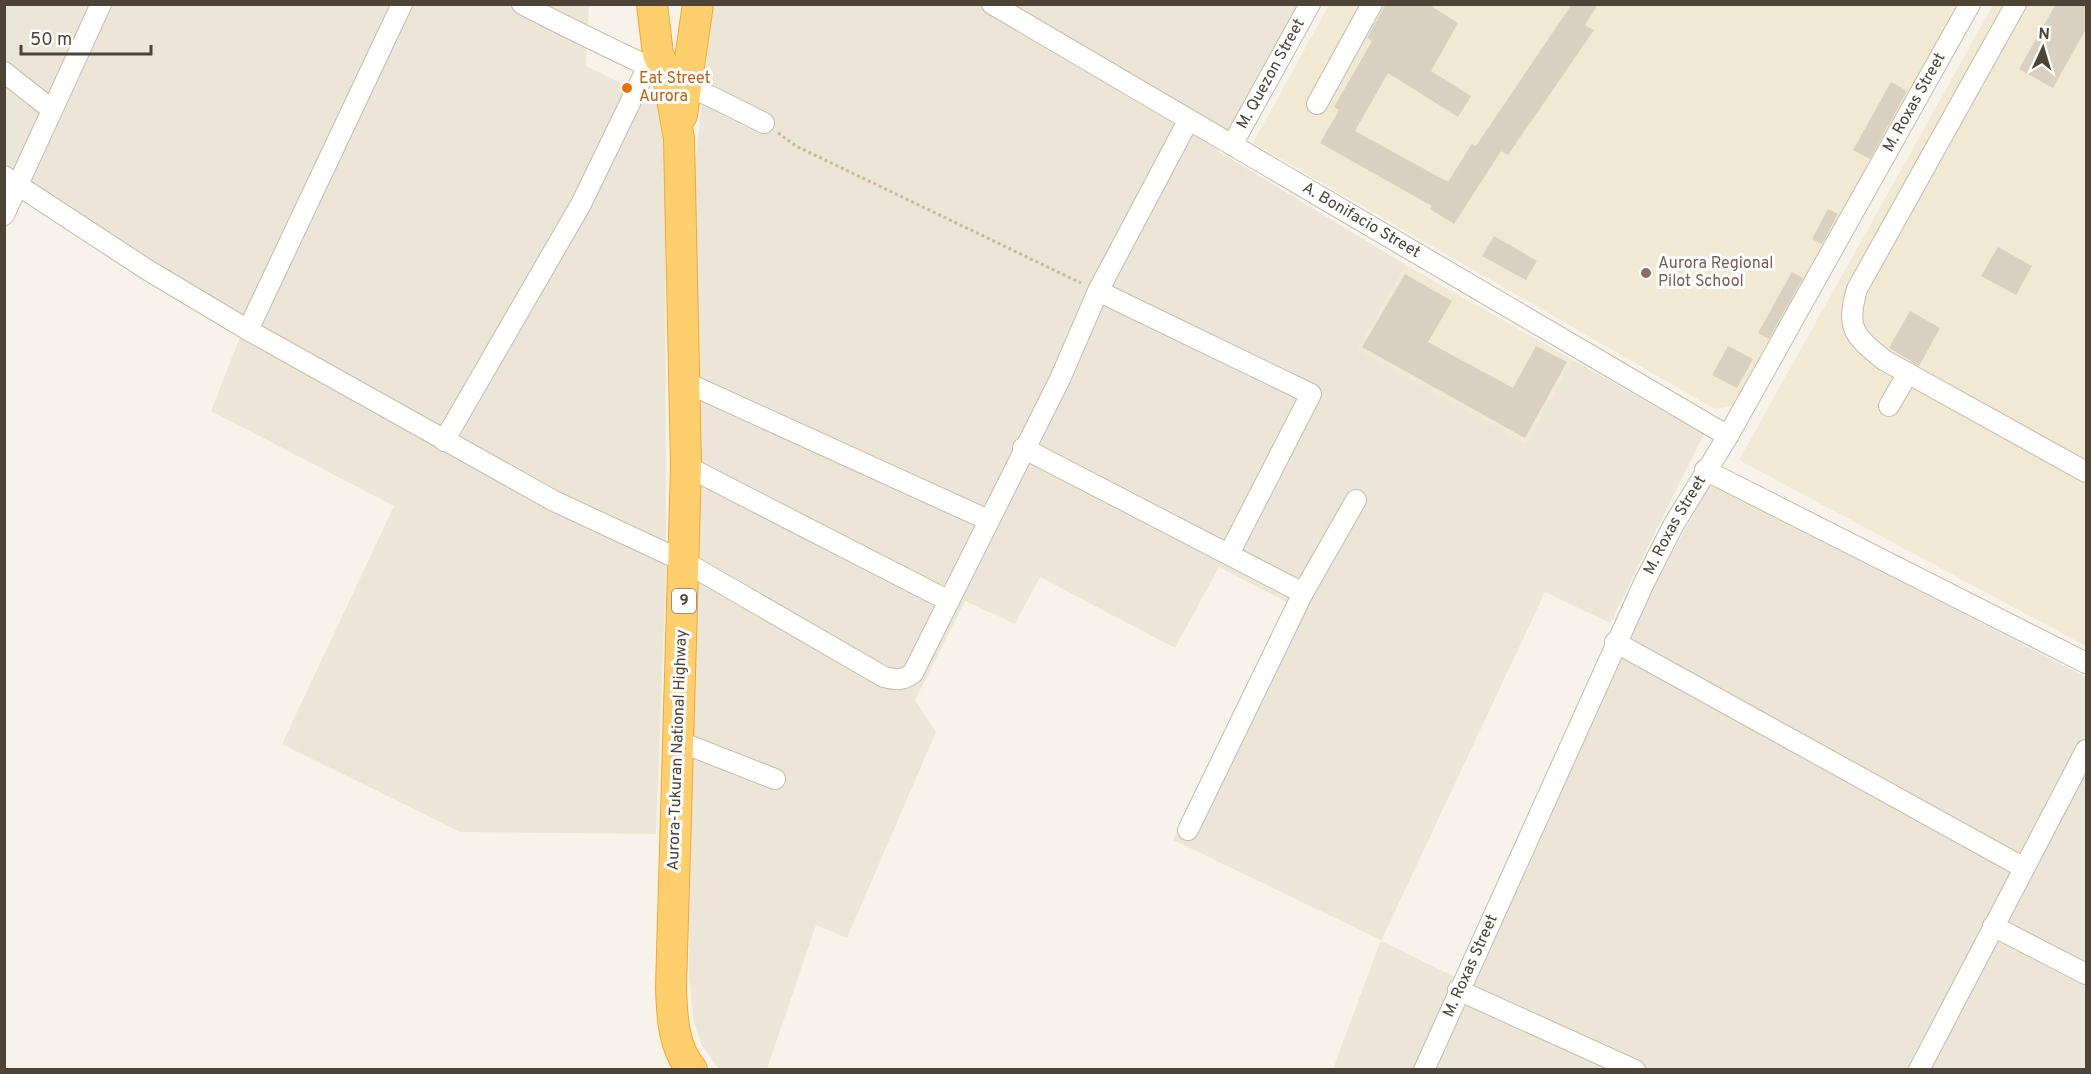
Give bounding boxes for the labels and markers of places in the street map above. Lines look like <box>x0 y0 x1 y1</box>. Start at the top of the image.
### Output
place label: Eat Street Aurora <box>639 69 711 107</box>
marker: Eat Street Aurora <box>620 81 634 95</box>
place label: Aurora Regional Pilot School <box>1658 254 1773 292</box>
marker: Aurora Regional Pilot School <box>1639 266 1653 280</box>

